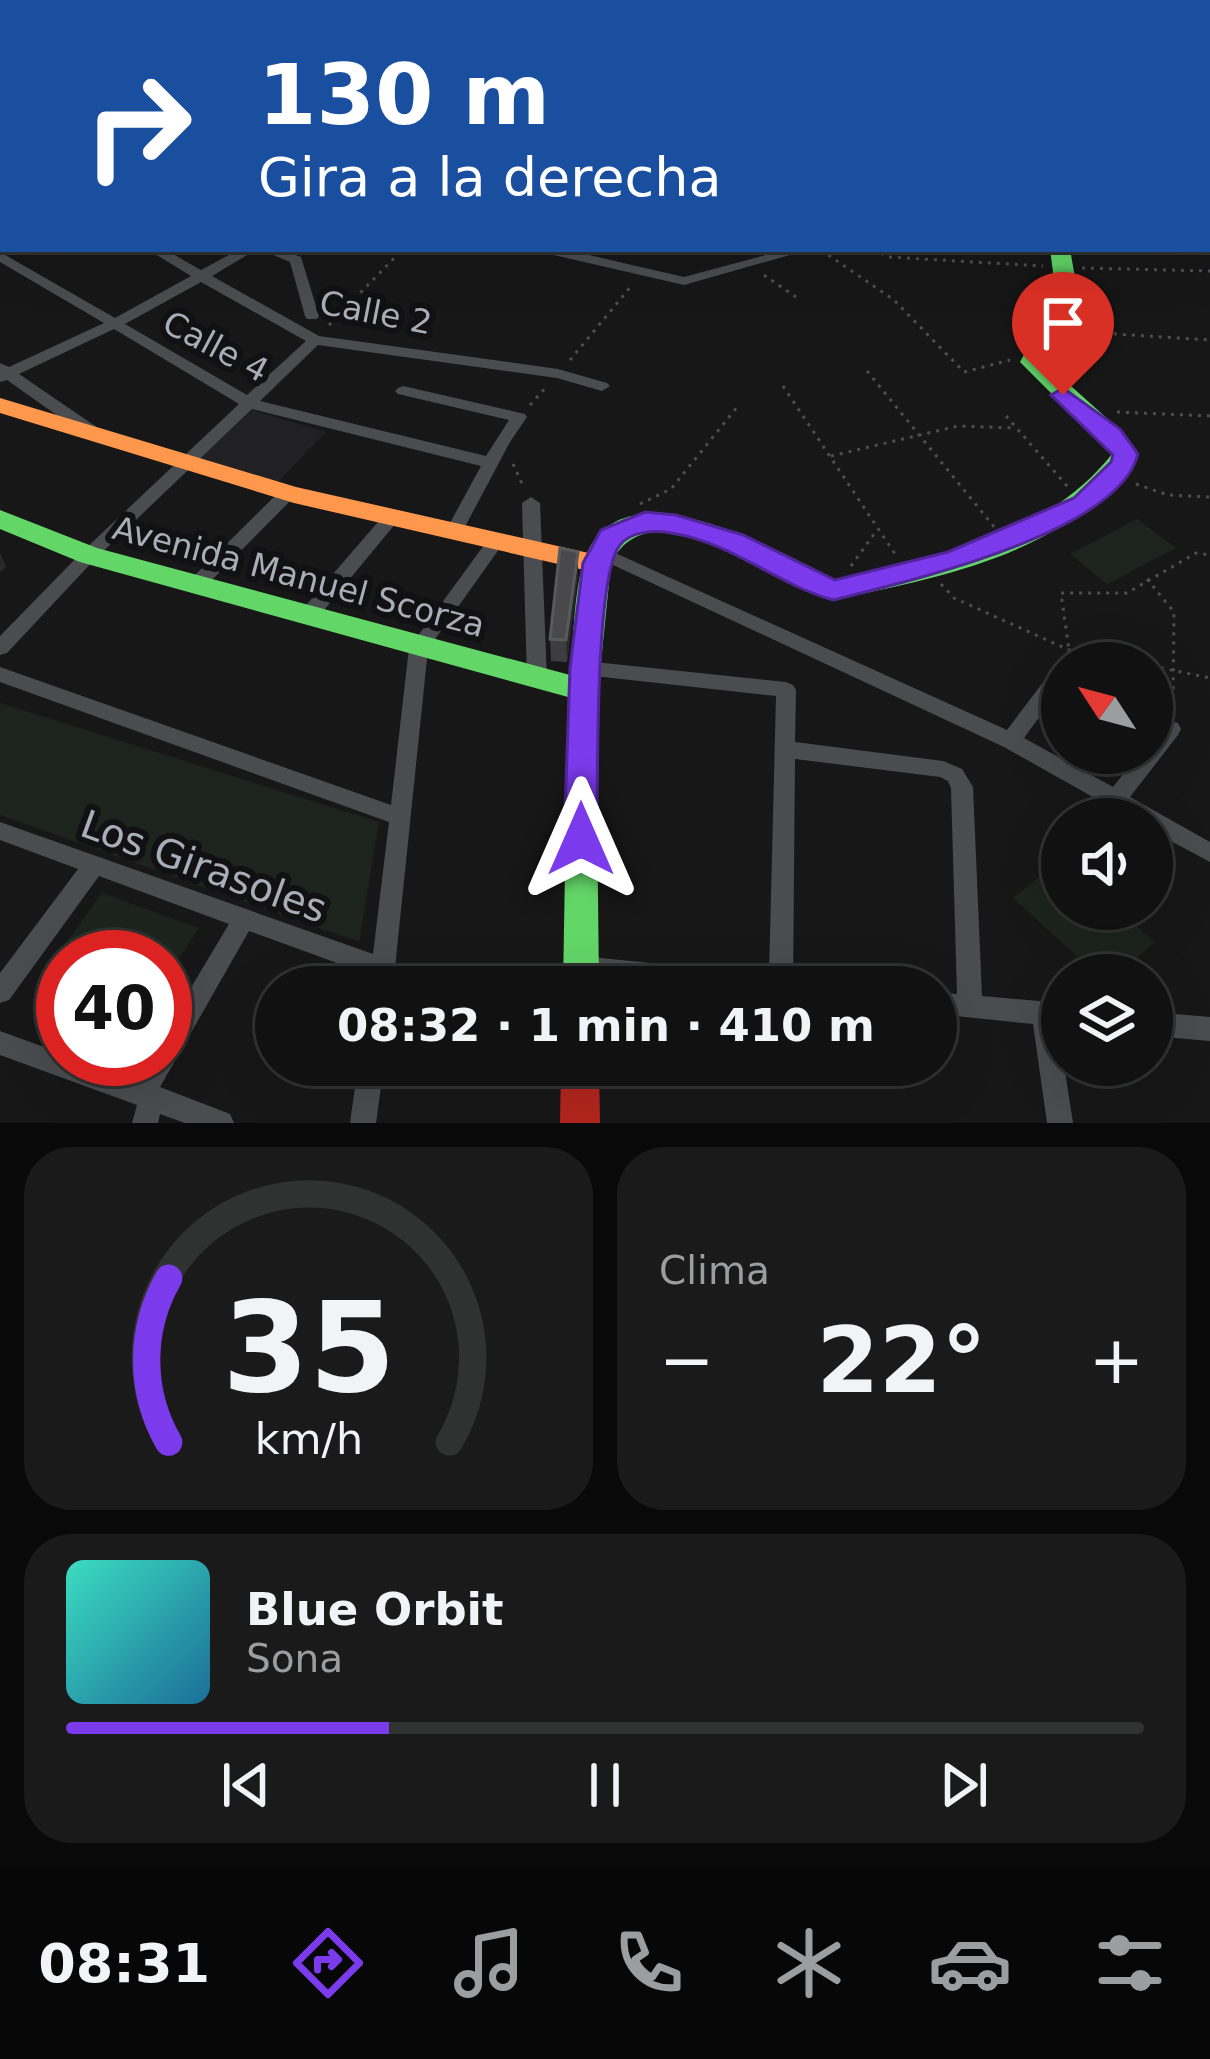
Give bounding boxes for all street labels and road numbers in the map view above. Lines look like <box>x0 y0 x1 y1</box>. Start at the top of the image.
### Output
street label: Calle 2 <box>317 283 435 342</box>
street label: Calle 4 <box>157 303 275 390</box>
street label: Avenida Manuel Scorza <box>109 508 489 645</box>
street label: Los Girasoles <box>75 801 333 932</box>

